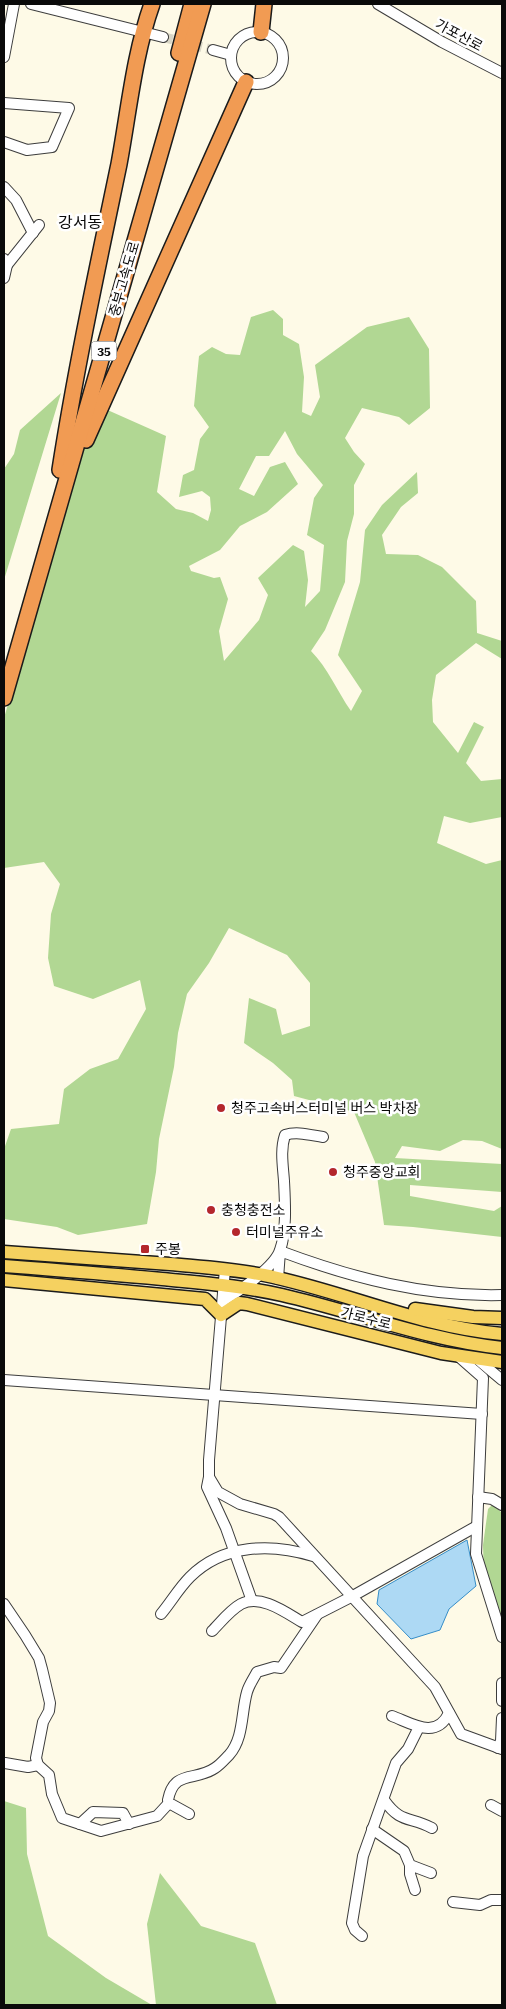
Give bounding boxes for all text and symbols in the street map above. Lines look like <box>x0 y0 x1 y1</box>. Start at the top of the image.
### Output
street label: 가포산로 <box>432 16 486 54</box>
district label: 강서동 <box>58 213 102 232</box>
street label: 중부고속도로 <box>106 240 142 318</box>
road number: 35 <box>92 342 116 361</box>
place label: 청주고속버스터미널 버스 박차장 <box>231 1100 419 1116</box>
marker: 청주고속버스터미널 버스 박차장 <box>215 1102 227 1114</box>
place label: 청주중앙교회 <box>343 1164 420 1180</box>
marker: 청주중앙교회 <box>327 1166 339 1178</box>
place label: 충청충전소 <box>221 1202 286 1218</box>
marker: 충청충전소 <box>205 1204 217 1216</box>
place label: 터미널주유소 <box>246 1224 323 1240</box>
marker: 터미널주유소 <box>230 1226 242 1238</box>
place label: 주봉 <box>155 1241 181 1257</box>
marker: 주봉 <box>139 1243 151 1255</box>
street label: 가로수로 <box>339 1304 393 1332</box>

